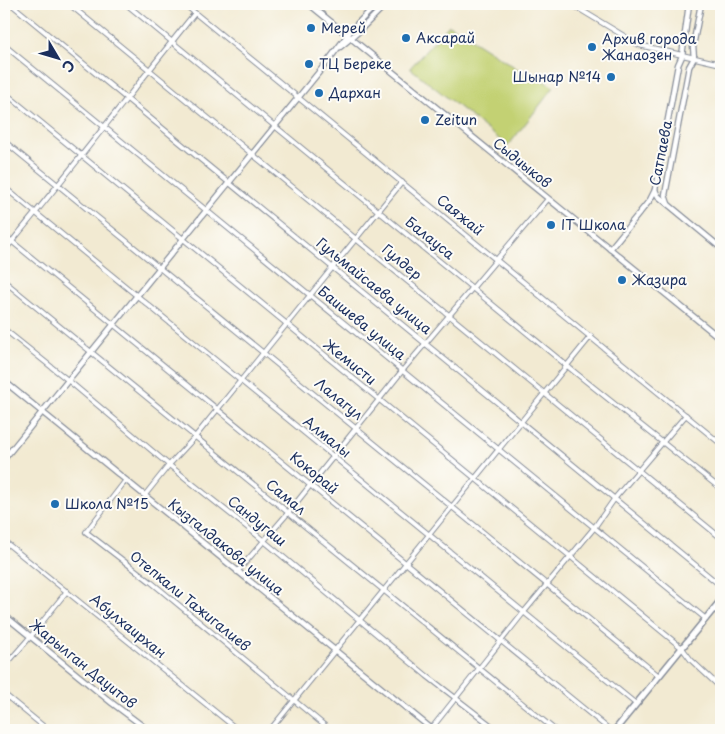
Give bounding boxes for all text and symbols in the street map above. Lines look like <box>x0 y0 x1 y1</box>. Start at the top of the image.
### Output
place label: Мерей <box>321 17 366 38</box>
marker: Мерей <box>305 22 317 34</box>
place label: Аксарай <box>416 27 475 48</box>
place label: Архив города Жанаозен <box>601 28 697 65</box>
north arrow <box>32 32 82 82</box>
marker: Аксарай <box>400 32 412 44</box>
marker: Архив города Жанаозен <box>586 41 598 53</box>
place label: ТЦ Береке <box>319 53 392 74</box>
text: С <box>57 56 80 77</box>
marker: ТЦ Береке <box>303 58 315 70</box>
place label: Шынар №14 <box>513 66 601 87</box>
marker: Шынар №14 <box>605 71 617 83</box>
place label: Дархан <box>328 82 381 103</box>
marker: Дархан <box>313 87 325 99</box>
place label: Zeitun <box>435 109 477 130</box>
marker: Zeitun <box>419 114 431 126</box>
street label: Сатпаева <box>644 118 677 187</box>
street label: Сыдиыков <box>488 132 556 193</box>
street label: Саяжай <box>432 189 488 240</box>
street label: Балауса <box>401 211 460 264</box>
place label: IT Школа <box>561 214 626 235</box>
marker: IT Школа <box>545 219 557 231</box>
street label: Гульмайсаева улица <box>312 232 437 339</box>
street label: Гулдер <box>378 239 427 285</box>
place label: Жазира <box>631 269 687 290</box>
marker: Жазира <box>616 274 628 286</box>
street label: Баишева улица <box>314 281 411 365</box>
street label: Жемисти <box>319 334 381 389</box>
street label: Лалагул <box>311 373 368 425</box>
street label: Алмалы <box>299 411 356 462</box>
street label: Кокорай <box>286 447 343 499</box>
street label: Самал <box>262 474 311 519</box>
street label: Сандугаш <box>223 490 291 551</box>
place label: Школа №15 <box>65 493 149 514</box>
street label: Кызгалдакова улица <box>164 493 289 600</box>
marker: Школа №15 <box>49 498 61 510</box>
street label: Отепкали Тажигалиев <box>126 545 255 656</box>
street label: Абулхаирхан <box>86 588 171 663</box>
street label: Жарылган Дауитов <box>25 614 141 713</box>

